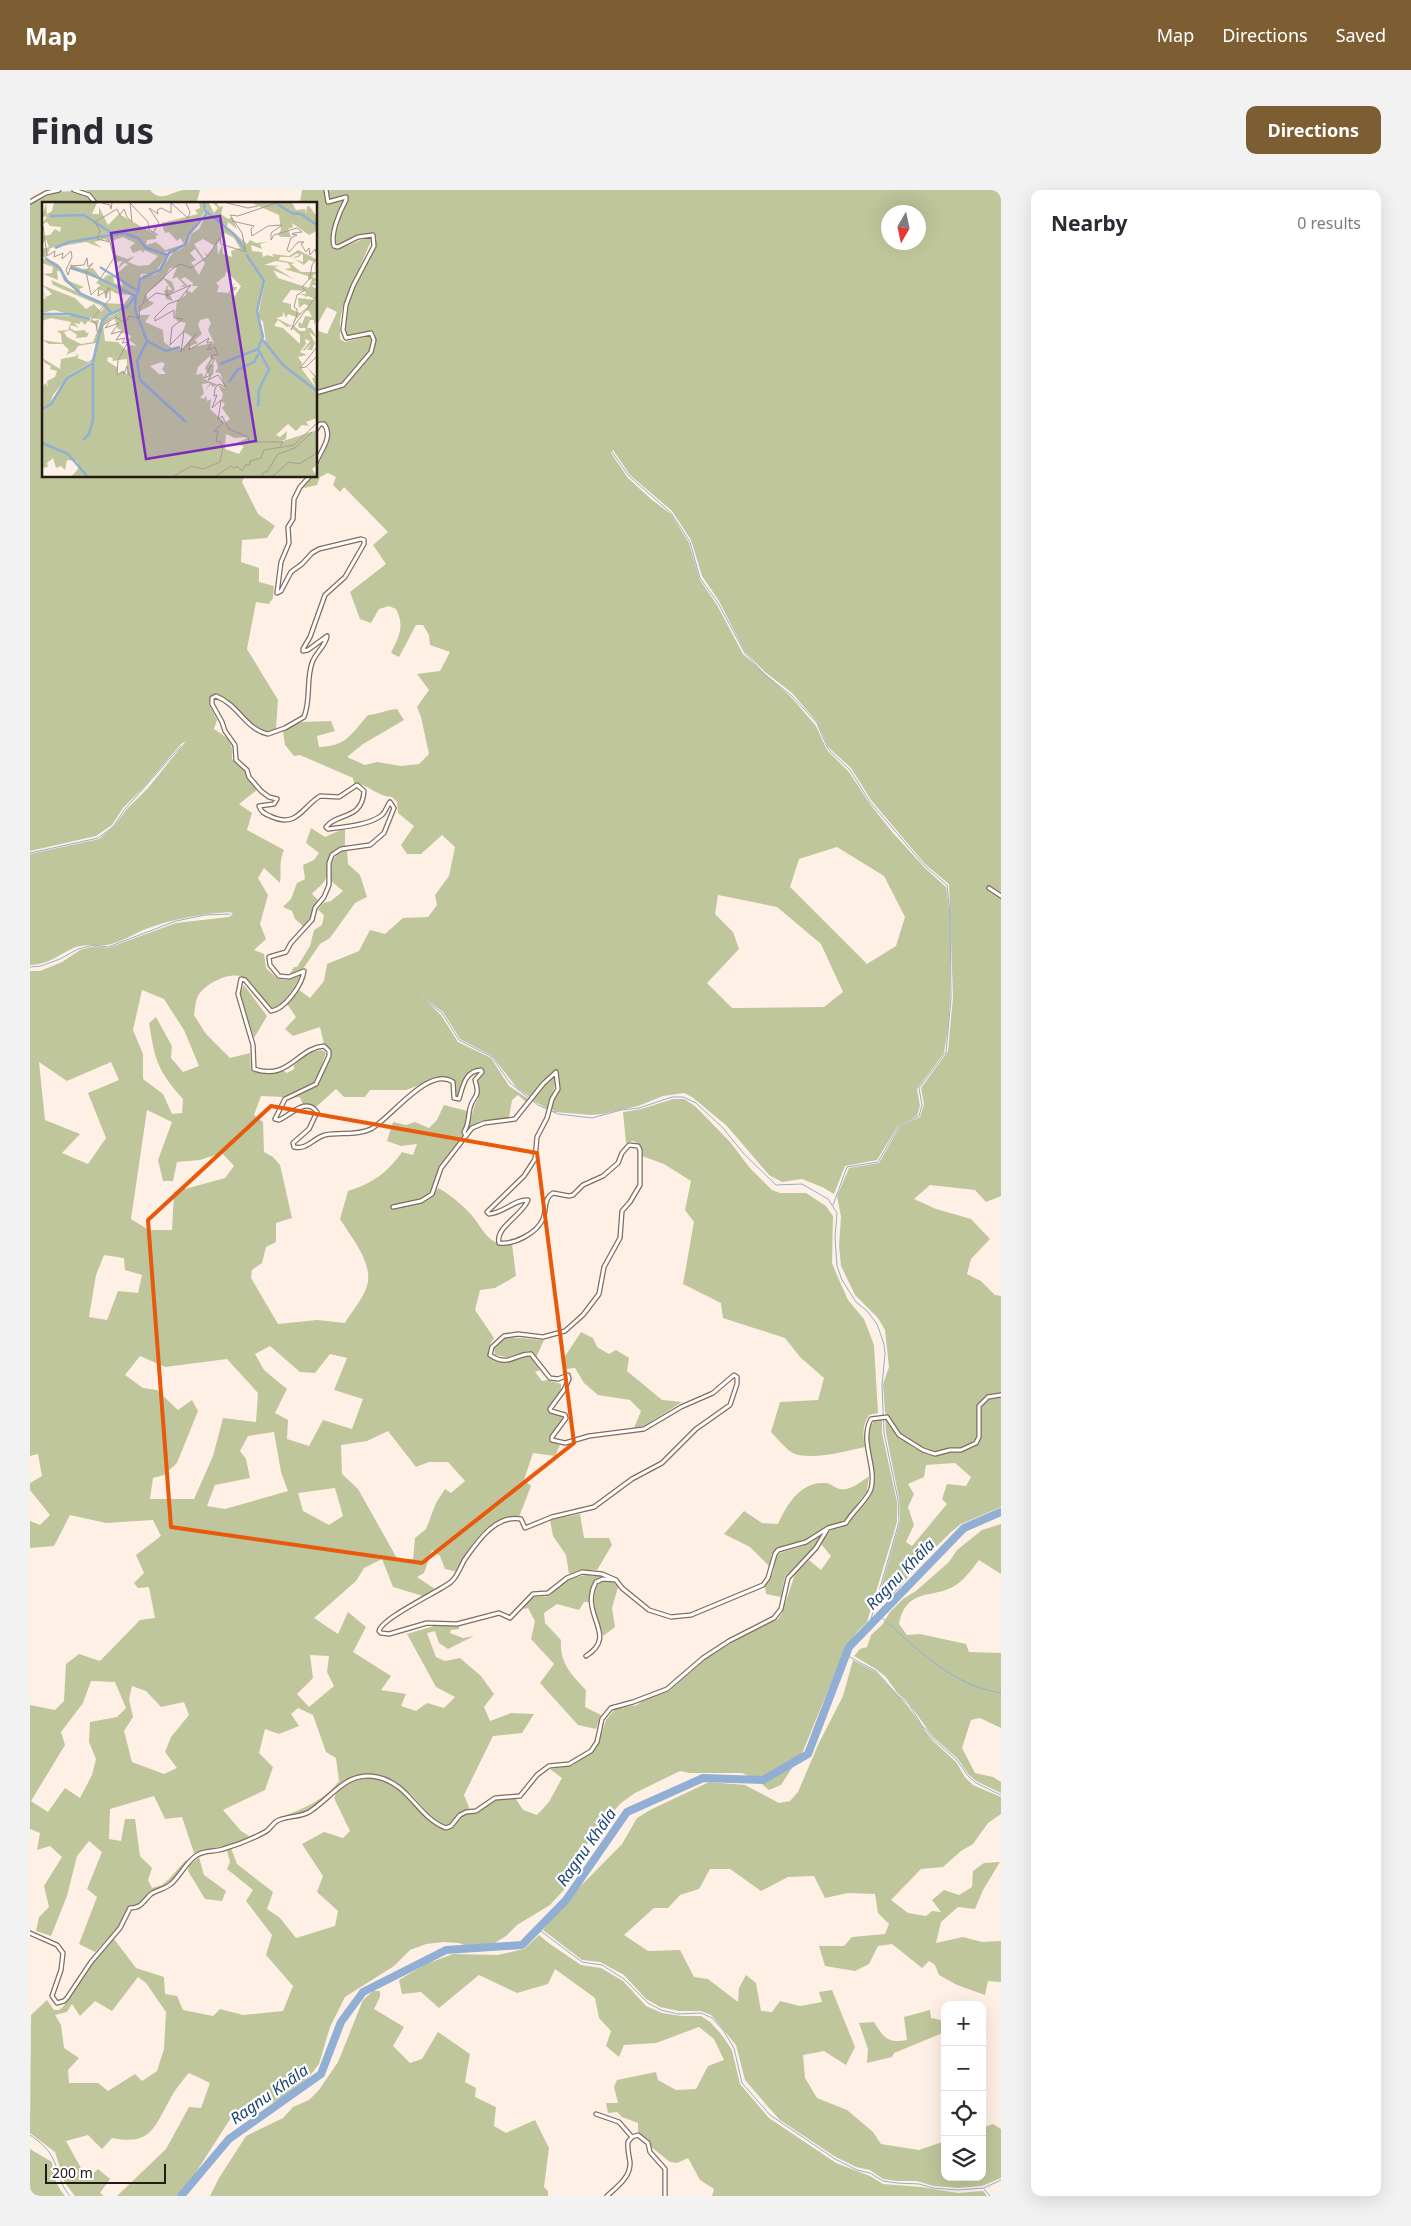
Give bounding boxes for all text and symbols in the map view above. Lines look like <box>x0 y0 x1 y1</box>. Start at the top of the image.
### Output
text: Map <box>25 19 77 52</box>
text: Map <box>1157 23 1194 47</box>
text: Directions <box>1222 23 1308 47</box>
text: Saved <box>1336 23 1386 47</box>
button: Directions <box>1246 106 1381 154</box>
text: Find us <box>30 107 154 154</box>
inset map <box>42 202 318 478</box>
north arrow <box>881 205 926 250</box>
text: Nearby <box>1051 209 1127 237</box>
text: 0 results <box>1297 212 1361 234</box>
water label: Ragnu Khāla <box>861 1534 939 1614</box>
water label: Ragnu Khāla <box>551 1804 621 1890</box>
map controls <box>941 2001 986 2181</box>
button: + <box>941 2001 986 2046</box>
button: − <box>941 2046 986 2091</box>
water label: Ragnu Khāla <box>226 2059 312 2129</box>
button: locate <box>941 2091 986 2136</box>
button: layers <box>941 2136 986 2181</box>
scale bar <box>45 2161 166 2184</box>
text: 200 m <box>52 2163 93 2182</box>

